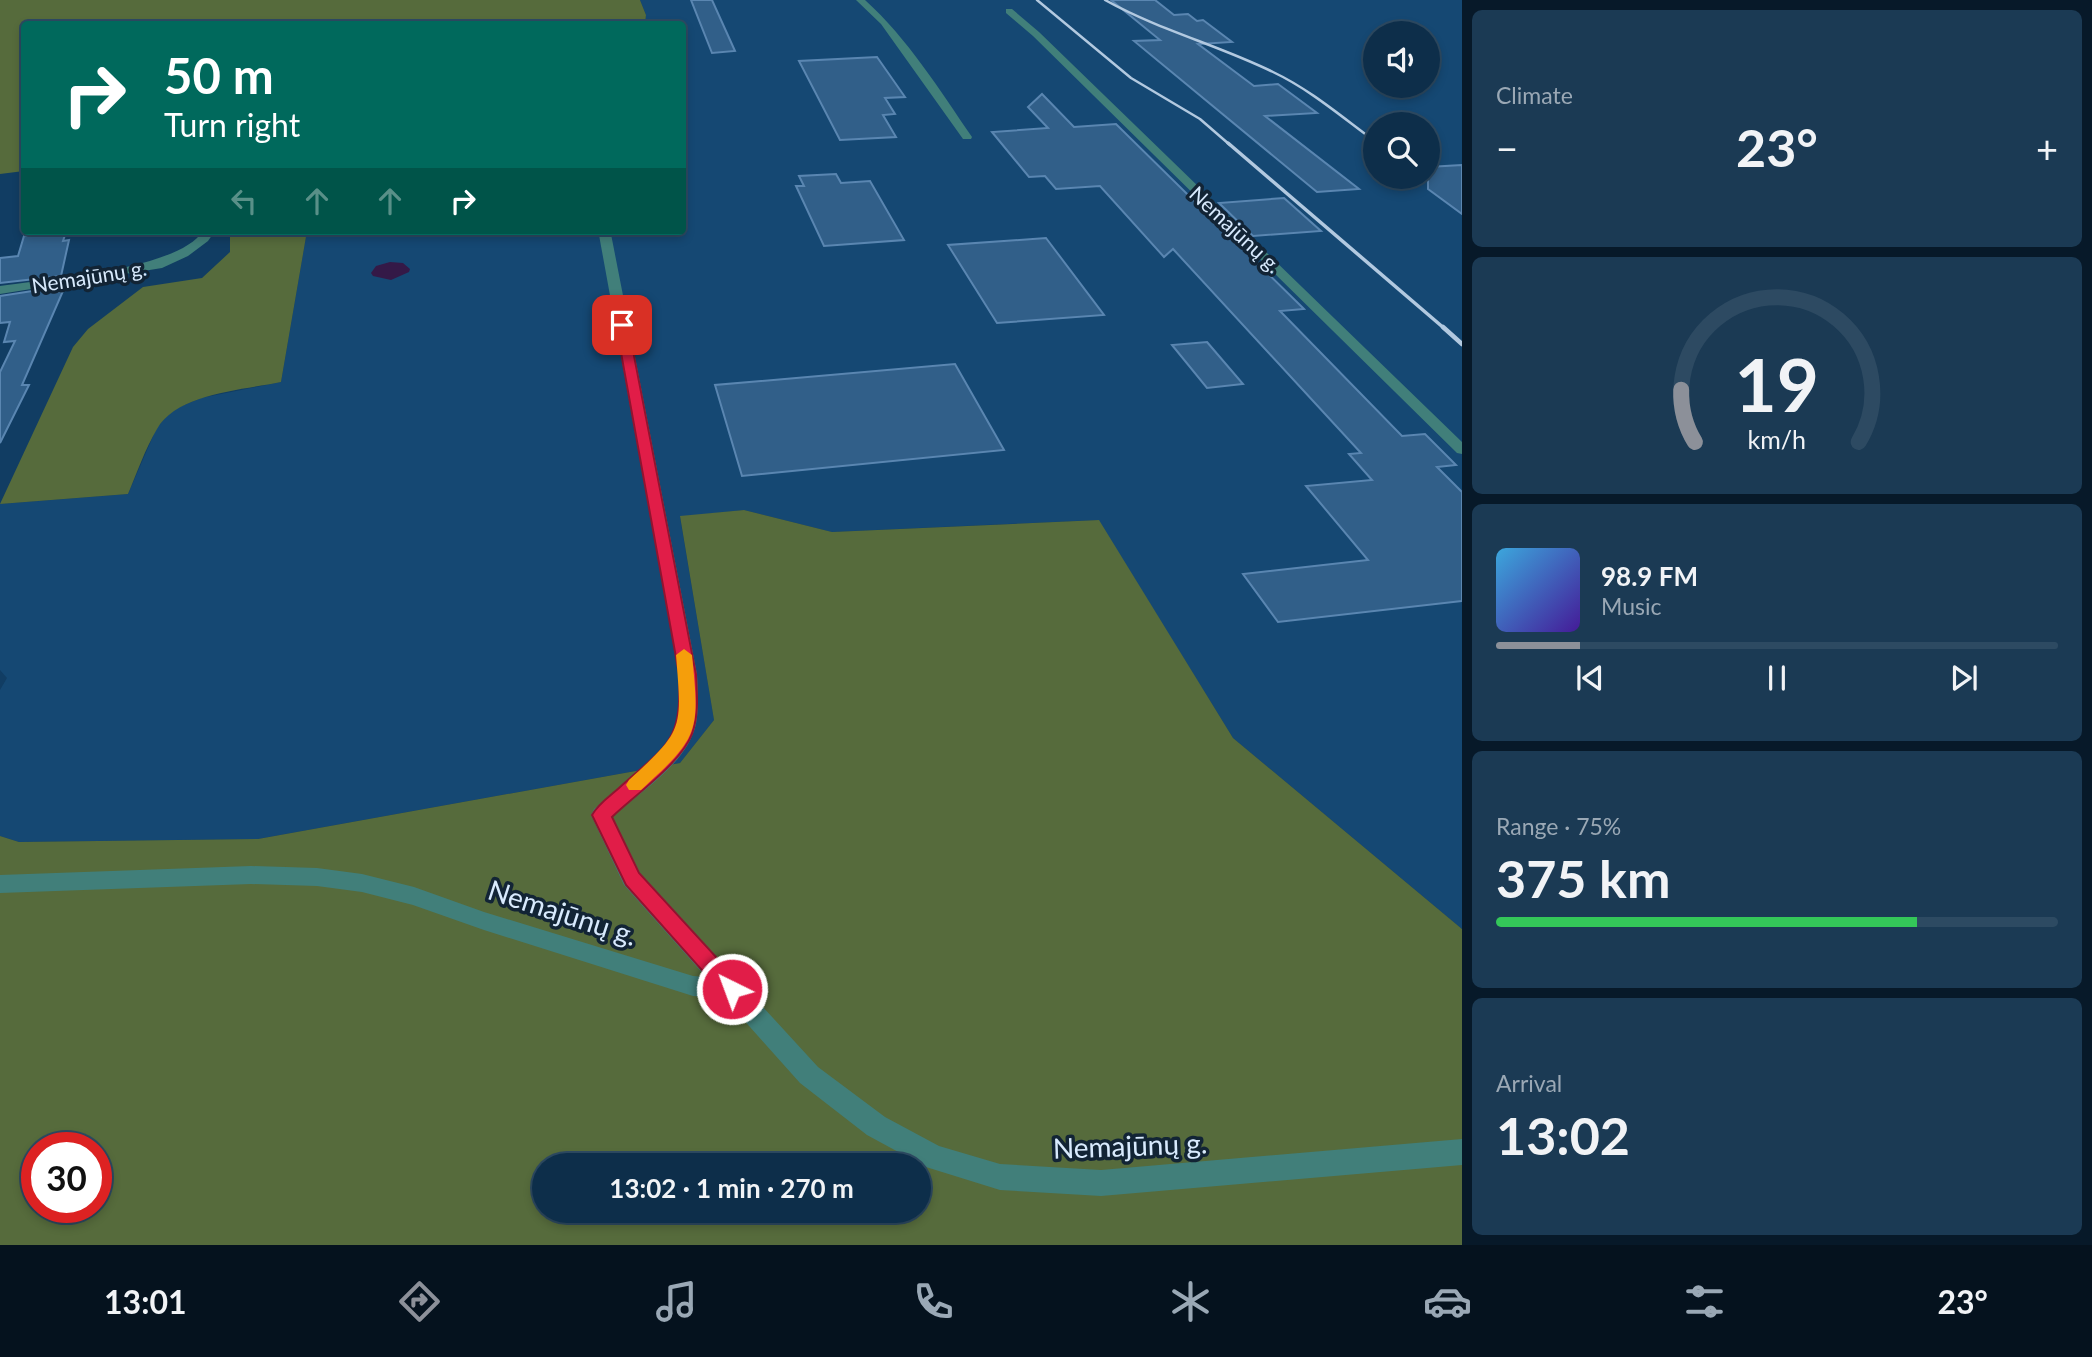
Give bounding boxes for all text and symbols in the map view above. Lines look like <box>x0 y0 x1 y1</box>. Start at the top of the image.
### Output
map controls <box>1363 21 1440 189</box>
button: sound <box>1363 21 1440 98</box>
text: 50 m <box>164 46 274 104</box>
icon: right <box>49 49 140 140</box>
text: Climate <box>1496 81 1573 109</box>
text: Turn right <box>164 105 300 144</box>
button: search <box>1363 112 1440 189</box>
text: 23° <box>1736 116 1818 178</box>
text: − <box>1496 125 1518 171</box>
text: + <box>2036 125 2058 171</box>
street label: Nemajūnų g. <box>1185 180 1287 278</box>
icon: left <box>225 182 263 220</box>
icon: ahead <box>298 182 336 220</box>
icon: ahead <box>371 182 409 220</box>
icon: right <box>444 182 482 220</box>
street label: Nemajūnų g. <box>30 255 148 297</box>
pin <box>592 295 652 355</box>
icon: arrive <box>603 306 641 344</box>
text: 19 <box>1735 340 1819 428</box>
text: km/h <box>1748 423 1806 453</box>
text: 98.9 FM <box>1601 560 1698 592</box>
text: Music <box>1601 592 1661 620</box>
icon: previous <box>1571 659 1609 697</box>
icon: pause <box>1758 659 1796 697</box>
icon: next <box>1945 659 1983 697</box>
text: Range · 75% <box>1496 812 1621 840</box>
text: 375 km <box>1496 847 1670 909</box>
street label: Nemajūnų g. <box>484 872 642 952</box>
position arrow <box>695 952 769 1026</box>
text: Arrival <box>1496 1069 1562 1097</box>
text: 13:02 <box>1496 1104 1630 1166</box>
street label: Nemajūnų g. <box>1052 1125 1208 1165</box>
speed limit sign: 30 <box>21 1132 112 1223</box>
text: 13:02 · 1 min · 270 m <box>609 1172 854 1204</box>
icon: directions <box>395 1277 444 1326</box>
icon: music <box>652 1277 701 1326</box>
icon: phone <box>909 1277 958 1326</box>
icon: climate <box>1166 1277 1215 1326</box>
icon: car <box>1423 1277 1472 1326</box>
icon: filters <box>1680 1277 1729 1326</box>
text: 13:01 <box>104 1282 187 1321</box>
text: 23° <box>1937 1282 1988 1321</box>

